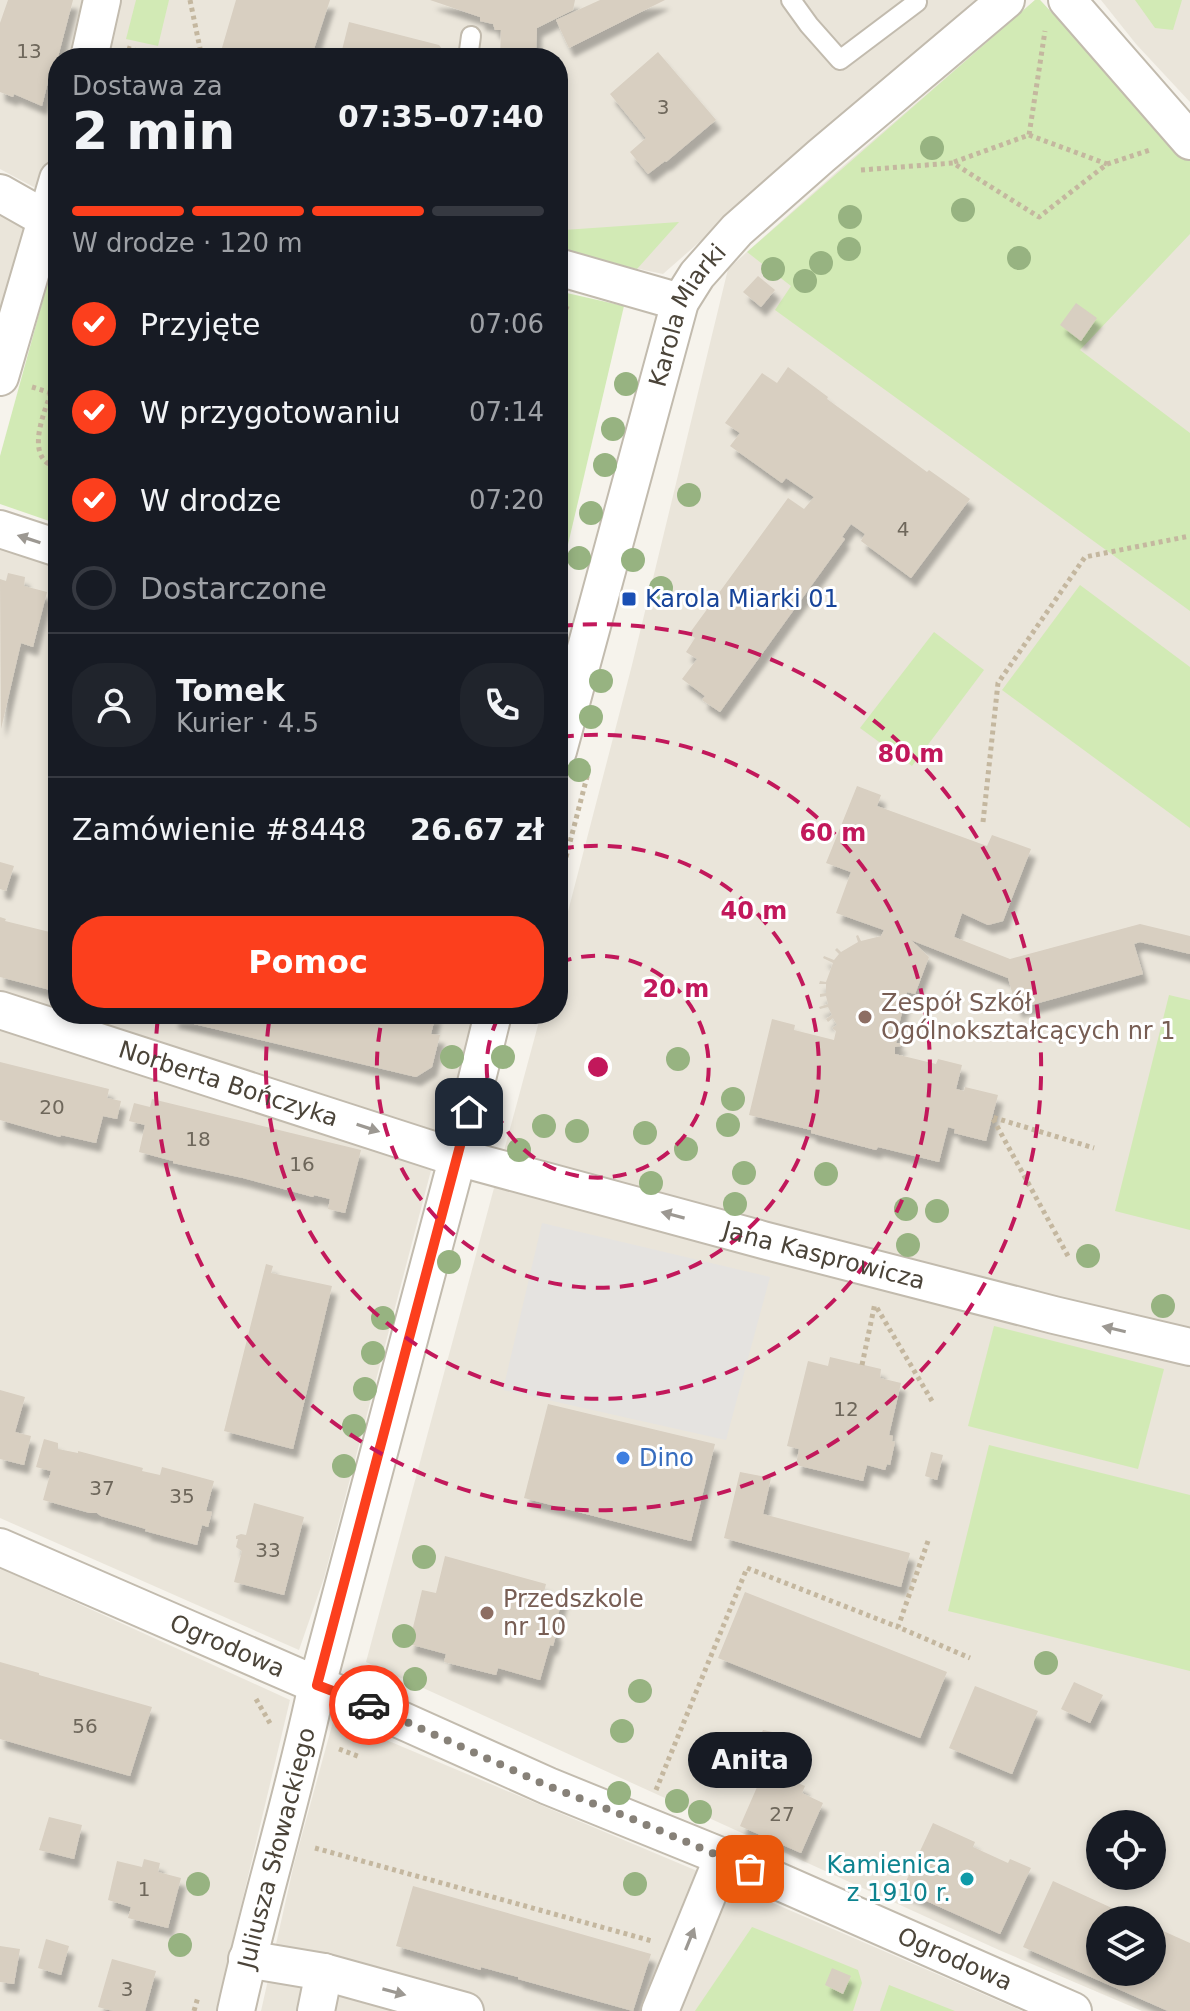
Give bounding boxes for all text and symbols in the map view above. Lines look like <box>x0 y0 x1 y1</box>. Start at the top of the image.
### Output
house number: 13 <box>16 39 42 63</box>
text: Dostawa za <box>72 71 223 101</box>
house number: 3 <box>657 95 669 119</box>
text: 07:35–07:40 <box>338 99 544 134</box>
text: 2 min <box>72 101 235 161</box>
text: W drodze · 120 m <box>72 228 303 258</box>
street label: Karola Miarki <box>644 238 732 390</box>
icon: check <box>72 302 116 346</box>
text: Przyjęte <box>140 307 260 342</box>
text: 07:06 <box>469 309 544 339</box>
icon: check <box>72 390 116 434</box>
text: W przygotowaniu <box>140 395 401 430</box>
text: 07:14 <box>469 397 544 427</box>
icon: check <box>72 478 116 522</box>
text: W drodze <box>140 483 282 518</box>
text: 07:20 <box>469 485 544 515</box>
house number: 4 <box>897 517 909 541</box>
one-way arrow <box>17 532 41 545</box>
text: Dostarczone <box>140 571 327 606</box>
place label: Karola Miarki 01 <box>645 585 839 613</box>
marker: Karola Miarki 01 <box>620 590 638 608</box>
button: person <box>72 663 156 747</box>
button: phone <box>460 663 544 747</box>
text: Tomek <box>176 673 285 708</box>
text: Kurier · 4.5 <box>176 708 319 738</box>
text: 80 m <box>878 740 944 768</box>
text: Zamówienie #8448 <box>72 812 367 847</box>
text: 26.67 zł <box>410 812 544 847</box>
text: 60 m <box>800 819 866 847</box>
text: 40 m <box>721 897 787 925</box>
button: Pomoc <box>72 916 544 1008</box>
text: 20 m <box>643 975 709 1003</box>
place label: Zespół Szkół Ogólnokształcących nr 1 <box>881 989 1176 1045</box>
marker: Zespół Szkół Ogólnokształcących nr 1 <box>856 1008 874 1026</box>
street label: Norberta Bończyka <box>115 1035 341 1132</box>
centre of rings <box>584 1053 612 1081</box>
pin <box>435 1078 503 1146</box>
icon: home <box>447 1090 491 1134</box>
house number: 20 <box>39 1095 65 1119</box>
one-way arrow <box>356 1122 380 1135</box>
house number: 18 <box>185 1127 211 1151</box>
house number: 16 <box>289 1152 315 1176</box>
one-way arrow <box>660 1208 684 1221</box>
street label: Jana Kasprowicza <box>718 1215 928 1295</box>
one-way arrow <box>1101 1322 1126 1335</box>
house number: 12 <box>833 1397 859 1421</box>
place label: Dino <box>639 1444 694 1472</box>
marker: Dino <box>614 1449 632 1467</box>
house number: 37 <box>89 1476 115 1500</box>
house number: 35 <box>169 1484 195 1508</box>
house number: 33 <box>255 1538 281 1562</box>
place label: Przedszkole nr 10 <box>503 1585 644 1641</box>
marker: Przedszkole nr 10 <box>478 1604 496 1622</box>
street label: Ogrodowa <box>166 1609 289 1683</box>
courier <box>329 1665 409 1745</box>
icon: car <box>347 1683 391 1727</box>
house number: 56 <box>72 1714 98 1738</box>
street label: Juliusza Słowackiego <box>232 1725 321 1973</box>
callout: Anita <box>688 1733 812 1789</box>
text: Anita <box>711 1745 789 1775</box>
house number: 27 <box>769 1802 795 1826</box>
map controls <box>1086 1810 1166 1986</box>
button: locate <box>1086 1810 1166 1890</box>
pin <box>716 1835 784 1903</box>
icon: bag <box>728 1847 772 1891</box>
place label: Kamienica z 1910 r. <box>826 1851 951 1907</box>
marker: Kamienica z 1910 r. <box>958 1870 976 1888</box>
house number: 1 <box>138 1877 150 1901</box>
button: layers <box>1086 1906 1166 1986</box>
street label: Ogrodowa <box>893 1922 1016 1996</box>
one-way arrow <box>684 1927 697 1951</box>
house number: 3 <box>121 1977 133 2001</box>
one-way arrow <box>382 1986 407 1998</box>

